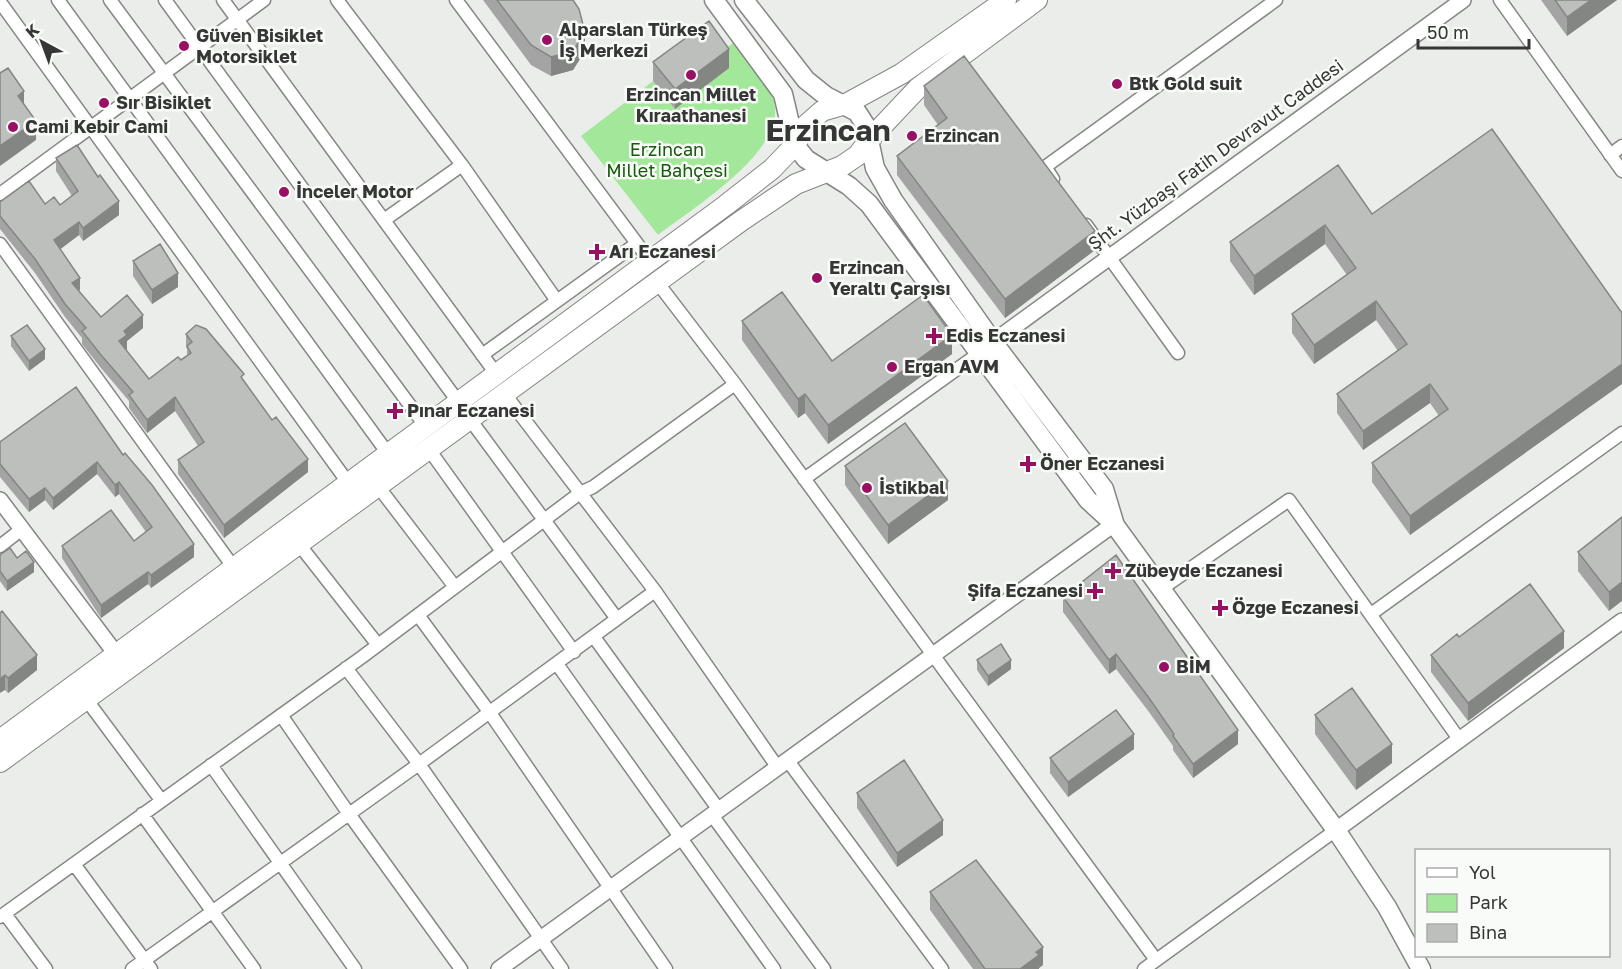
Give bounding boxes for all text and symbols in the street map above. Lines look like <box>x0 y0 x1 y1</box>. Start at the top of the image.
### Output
north arrow <box>12 12 72 72</box>
scale bar <box>1418 12 1529 50</box>
place label: Alparslan Türkeş İş Merkezi <box>559 18 708 61</box>
text: K <box>21 19 43 42</box>
text: 50 m <box>1427 21 1469 43</box>
place label: Güven Bisiklet Motorsiklet <box>196 24 323 67</box>
marker: Alparslan Türkeş İş Merkezi <box>540 33 554 47</box>
marker: Güven Bisiklet Motorsiklet <box>177 39 191 53</box>
street label: Şht. Yüzbaşı Fatih Devravut Caddesi <box>1084 54 1347 254</box>
marker: Erzincan Millet Kıraathanesi <box>684 68 698 82</box>
place label: Btk Gold suit <box>1129 72 1242 94</box>
marker: Btk Gold suit <box>1110 77 1124 91</box>
place label: Erzincan Millet Kıraathanesi <box>626 83 756 126</box>
place label: Sır Bisiklet <box>116 91 211 113</box>
marker: Sır Bisiklet <box>97 96 111 110</box>
district label: Erzincan <box>765 112 891 148</box>
place label: Cami Kebir Cami <box>25 115 168 137</box>
marker: Cami Kebir Cami <box>6 120 20 134</box>
place label: Erzincan <box>924 124 999 146</box>
marker: Erzincan <box>905 129 919 143</box>
park label: Erzincan Millet Bahçesi <box>606 138 728 181</box>
place label: İnceler Motor <box>296 180 414 202</box>
marker: İnceler Motor <box>277 185 291 199</box>
place label: Arı Eczanesi <box>609 240 716 262</box>
marker: Arı Eczanesi <box>590 245 604 259</box>
place label: Erzincan Yeraltı Çarşısı <box>829 256 950 299</box>
marker: Erzincan Yeraltı Çarşısı <box>810 271 824 285</box>
place label: Edis Eczanesi <box>946 324 1065 346</box>
marker: Edis Eczanesi <box>927 329 941 343</box>
place label: Ergan AVM <box>904 355 999 377</box>
marker: Ergan AVM <box>885 360 899 374</box>
place label: Pınar Eczanesi <box>407 399 535 421</box>
marker: Pınar Eczanesi <box>388 404 402 418</box>
place label: Öner Eczanesi <box>1040 452 1165 474</box>
marker: Öner Eczanesi <box>1021 457 1035 471</box>
place label: İstikbal <box>879 476 945 498</box>
marker: İstikbal <box>860 481 874 495</box>
place label: Zübeyde Eczanesi <box>1125 559 1283 581</box>
marker: Zübeyde Eczanesi <box>1106 564 1120 578</box>
place label: Şifa Eczanesi <box>967 579 1083 601</box>
marker: Şifa Eczanesi <box>1088 584 1102 598</box>
place label: Özge Eczanesi <box>1232 596 1359 618</box>
marker: Özge Eczanesi <box>1213 601 1227 615</box>
place label: BİM <box>1176 655 1211 677</box>
marker: BİM <box>1157 660 1171 674</box>
legend <box>1415 849 1610 957</box>
text: Yol <box>1469 861 1496 883</box>
text: Park <box>1469 891 1508 913</box>
text: Bina <box>1469 921 1507 943</box>

